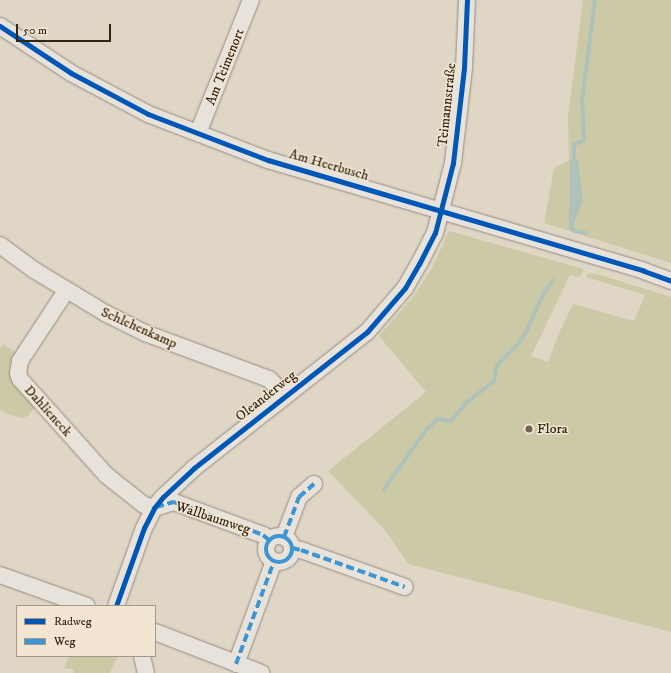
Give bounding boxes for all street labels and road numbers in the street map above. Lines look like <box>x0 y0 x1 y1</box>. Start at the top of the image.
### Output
street label: Am Teimenort <box>202 26 248 108</box>
street label: Teimannstraße <box>434 62 460 148</box>
street label: Am Heerbusch <box>287 146 371 184</box>
street label: Schlehenkamp <box>98 304 180 352</box>
street label: Oleanderweg <box>232 367 300 425</box>
street label: Dahlieneck <box>21 382 75 440</box>
street label: Wallbaumweg <box>174 498 252 538</box>

